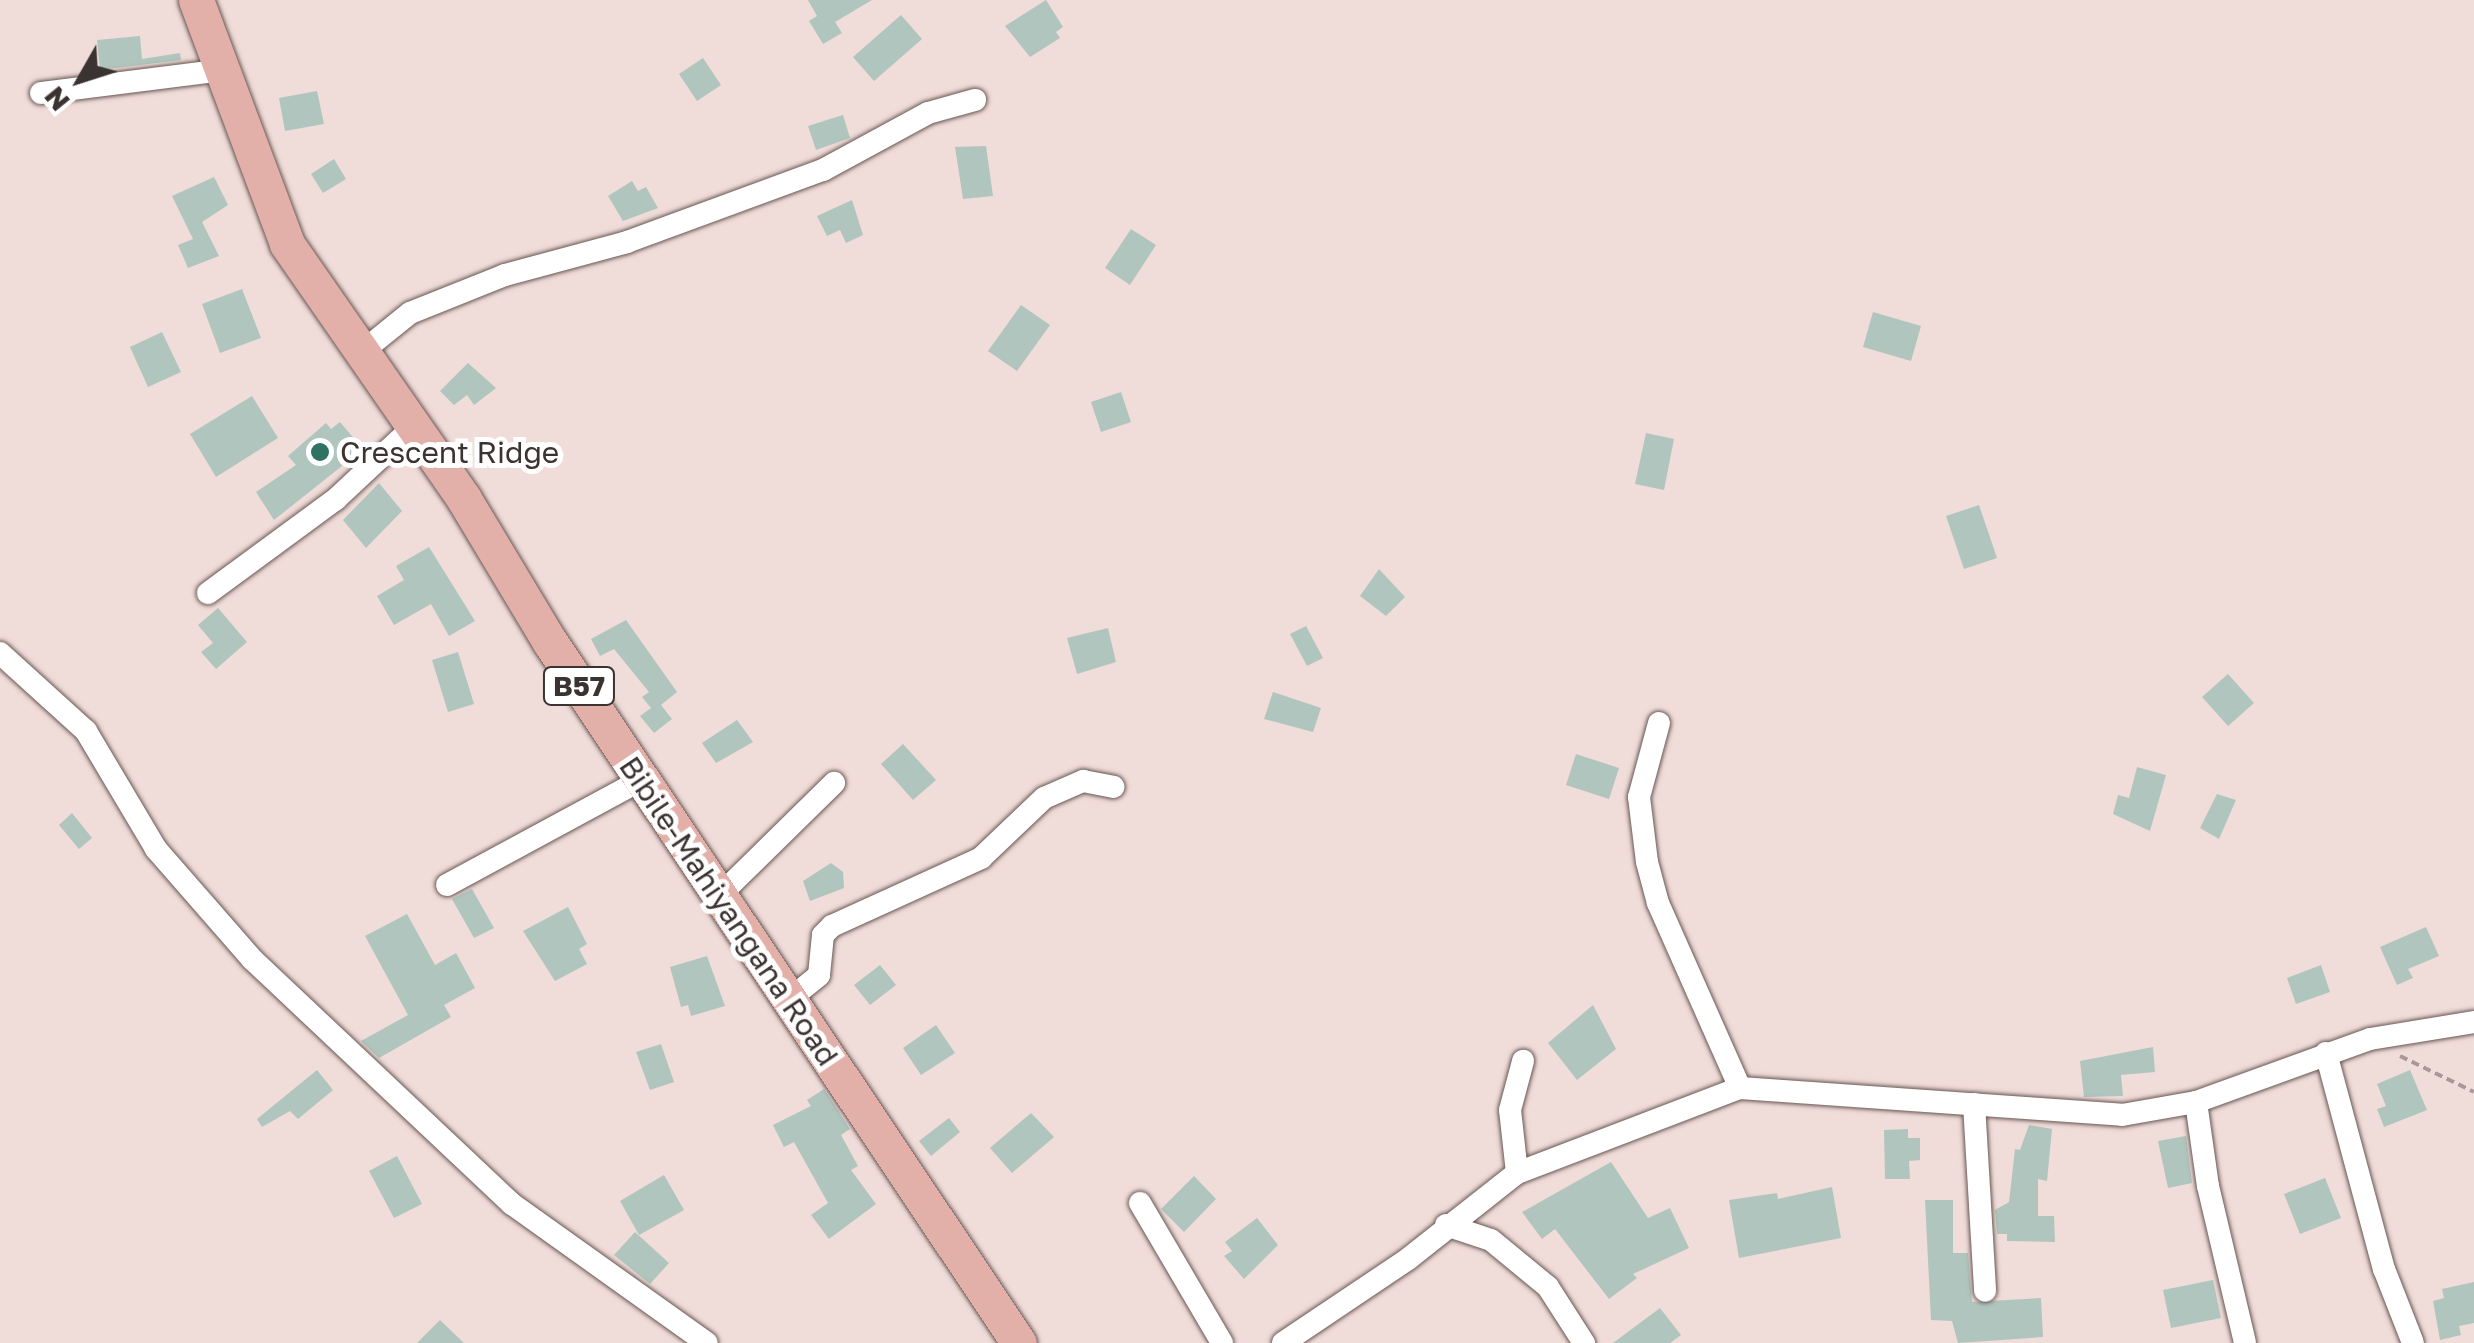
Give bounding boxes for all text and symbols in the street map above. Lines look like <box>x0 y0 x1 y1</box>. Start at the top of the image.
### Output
north arrow <box>30 30 130 130</box>
text: N <box>37 81 76 118</box>
place label: Crescent Ridge <box>340 434 559 470</box>
marker: Crescent Ridge <box>309 441 331 463</box>
road number: B57 <box>542 663 616 709</box>
street label: Bibile-Mahiyangana Road <box>612 750 846 1072</box>

